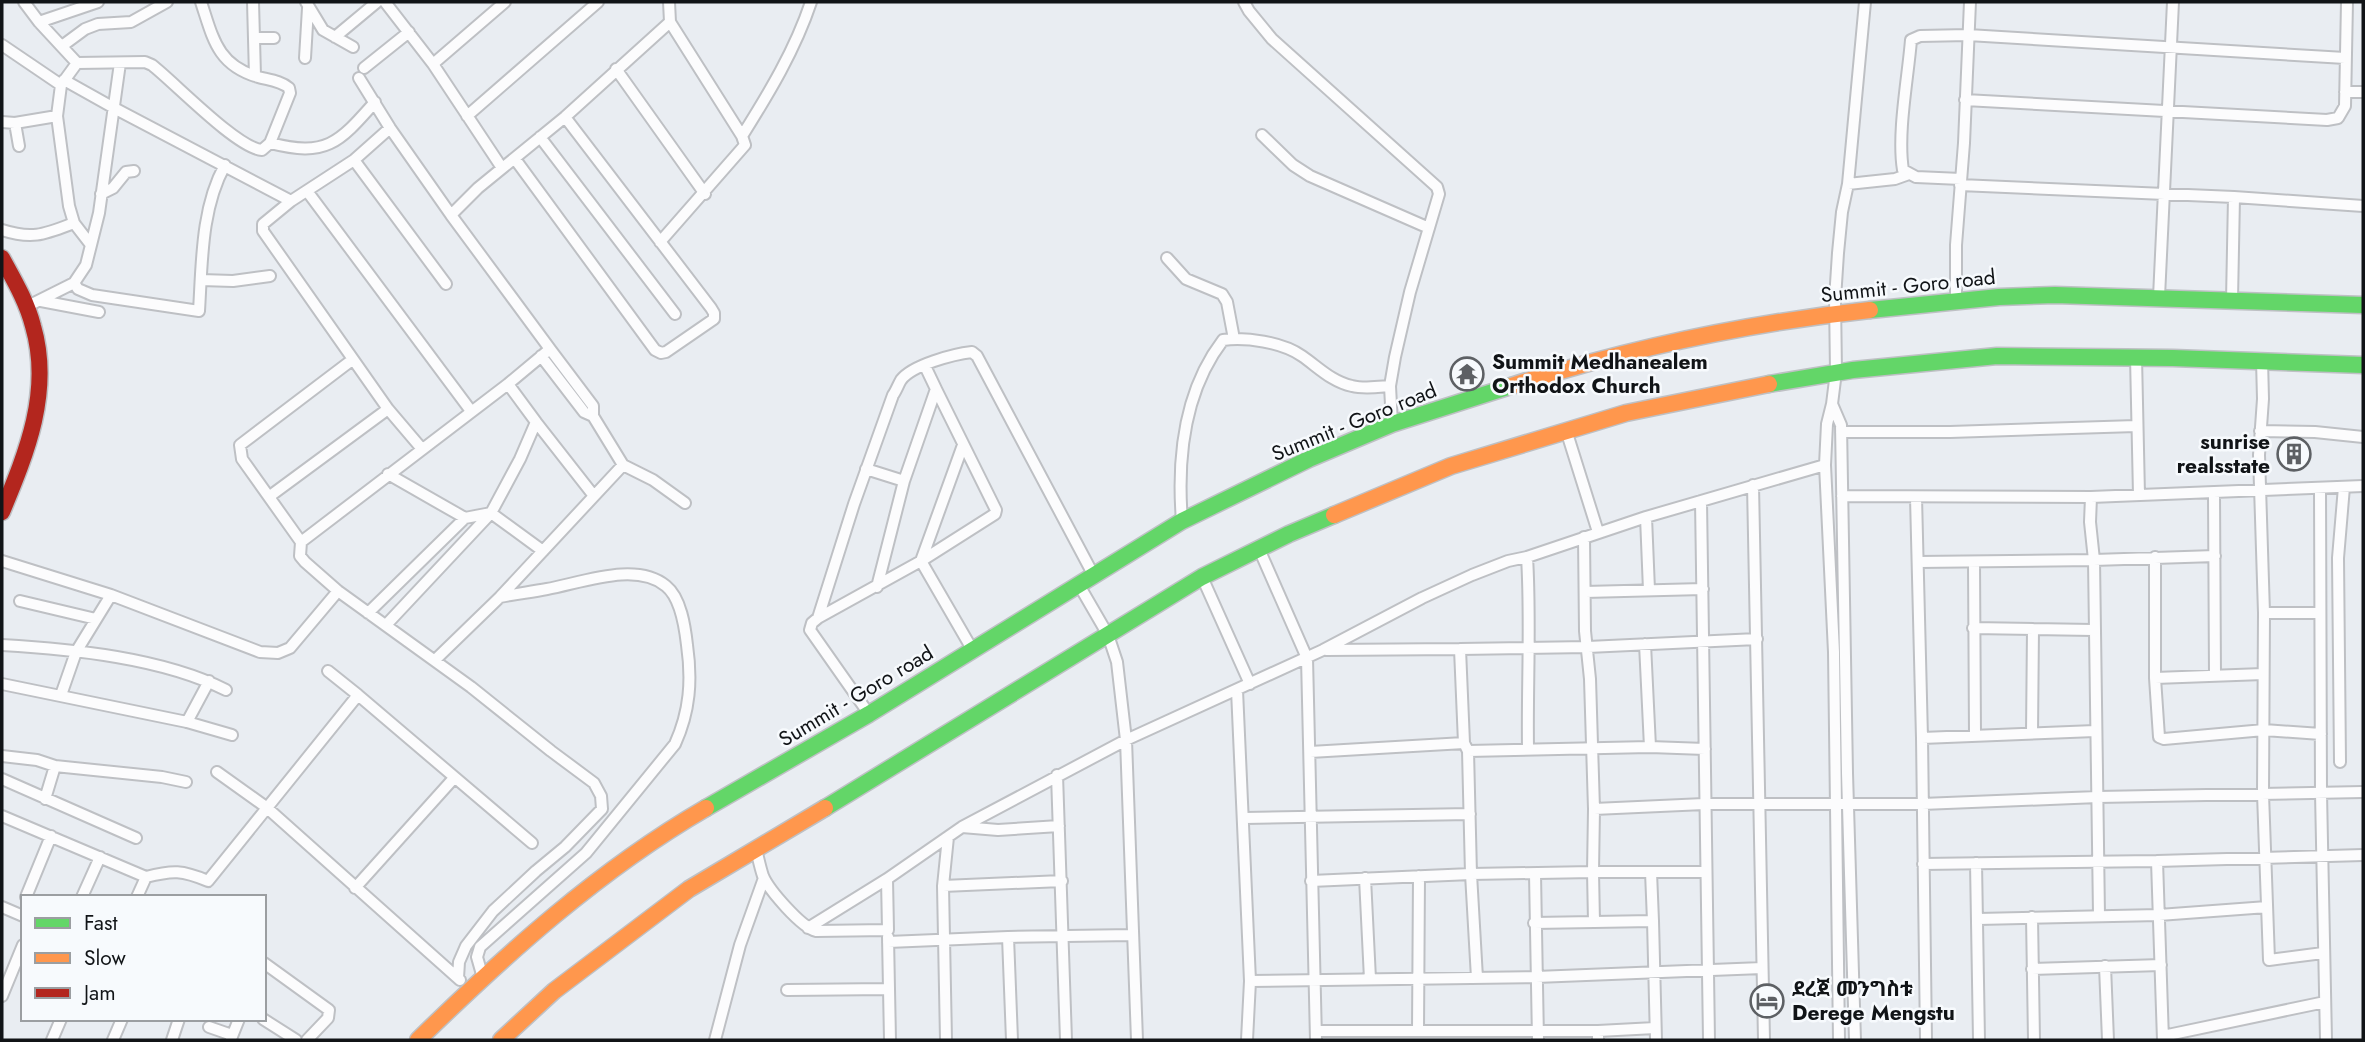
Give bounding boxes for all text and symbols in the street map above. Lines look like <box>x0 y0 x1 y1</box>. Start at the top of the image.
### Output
street label: Summit - Goro road <box>1819 262 1997 310</box>
place label: Summit Medhanealem Orthodox Church <box>1492 347 1708 401</box>
temple icon: Summit Medhanealem Orthodox Church <box>1448 355 1486 393</box>
street label: Summit - Goro road <box>1267 375 1441 469</box>
place label: sunrise realsstate <box>2177 427 2270 481</box>
building icon: sunrise realsstate <box>2275 435 2313 473</box>
street label: Summit - Goro road <box>773 638 939 754</box>
legend <box>21 895 266 1021</box>
text: Fast <box>84 908 117 938</box>
text: Slow <box>84 943 126 973</box>
place label: ደረጀ መንግስቱ Derege Mengstu <box>1792 974 1955 1028</box>
text: Jam <box>81 978 116 1008</box>
hotel icon: ደረጀ መንግስቱ Derege Mengstu <box>1748 982 1786 1020</box>

